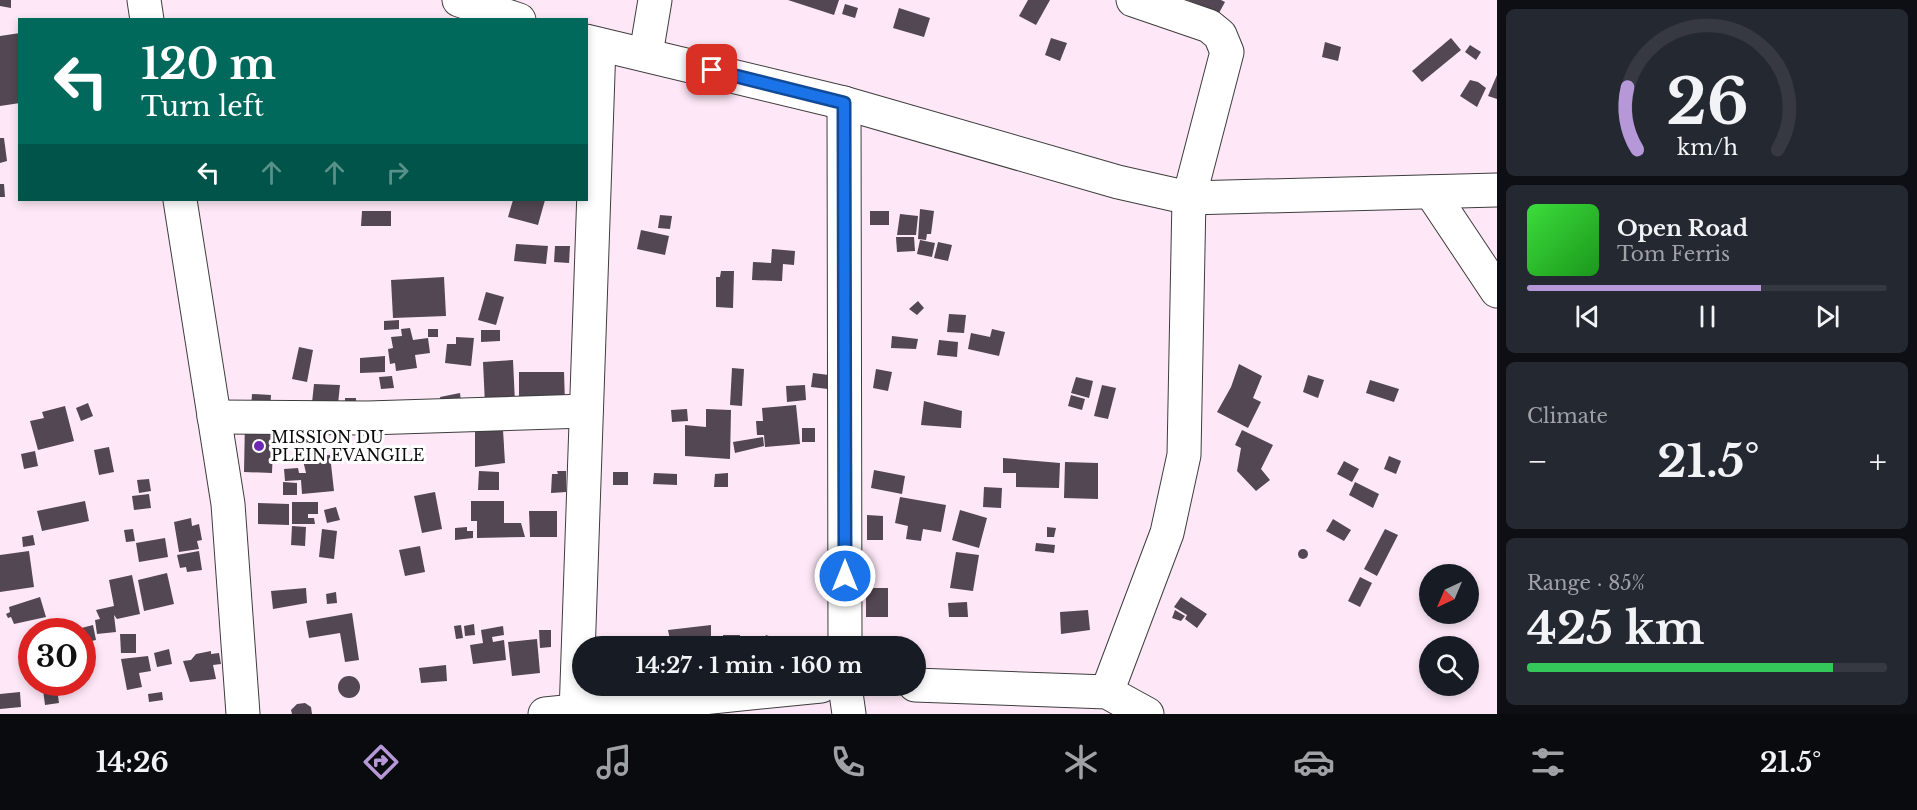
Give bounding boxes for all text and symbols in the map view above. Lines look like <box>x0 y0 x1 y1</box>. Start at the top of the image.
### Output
text: 120 m <box>141 38 276 90</box>
icon: left <box>42 42 120 120</box>
pin <box>686 44 737 95</box>
icon: arrive <box>695 53 728 86</box>
text: 26 <box>1666 63 1748 141</box>
text: Turn left <box>141 90 264 123</box>
text: km/h <box>1677 134 1738 161</box>
icon: left <box>192 156 225 189</box>
icon: ahead <box>255 156 288 189</box>
icon: ahead <box>318 156 351 189</box>
icon: right <box>381 156 414 189</box>
text: Open Road <box>1617 215 1748 242</box>
text: Tom Ferris <box>1617 242 1730 266</box>
icon: previous <box>1571 300 1604 333</box>
icon: pause <box>1691 300 1724 333</box>
icon: next <box>1811 300 1844 333</box>
text: Climate <box>1527 404 1608 428</box>
place label: MISSION DU PLEIN EVANGILE <box>271 427 424 465</box>
text: 21.5° <box>1657 433 1760 489</box>
marker: MISSION DU PLEIN EVANGILE <box>252 439 266 453</box>
text: − <box>1527 441 1548 482</box>
text: + <box>1869 441 1887 482</box>
position arrow <box>813 544 877 608</box>
north arrow <box>1419 564 1479 624</box>
map controls <box>1419 564 1479 696</box>
text: Range · 85% <box>1527 571 1645 595</box>
text: 425 km <box>1527 600 1705 656</box>
speed limit sign: 30 <box>18 618 96 696</box>
button: search <box>1419 636 1479 696</box>
text: 14:27 · 1 min · 160 m <box>636 652 862 679</box>
icon: directions <box>360 741 402 783</box>
icon: music <box>593 741 635 783</box>
icon: phone <box>827 741 869 783</box>
icon: climate <box>1060 741 1102 783</box>
icon: car <box>1293 741 1335 783</box>
icon: filters <box>1527 741 1569 783</box>
text: 14:26 <box>96 746 169 779</box>
text: 21.5° <box>1760 746 1821 779</box>

